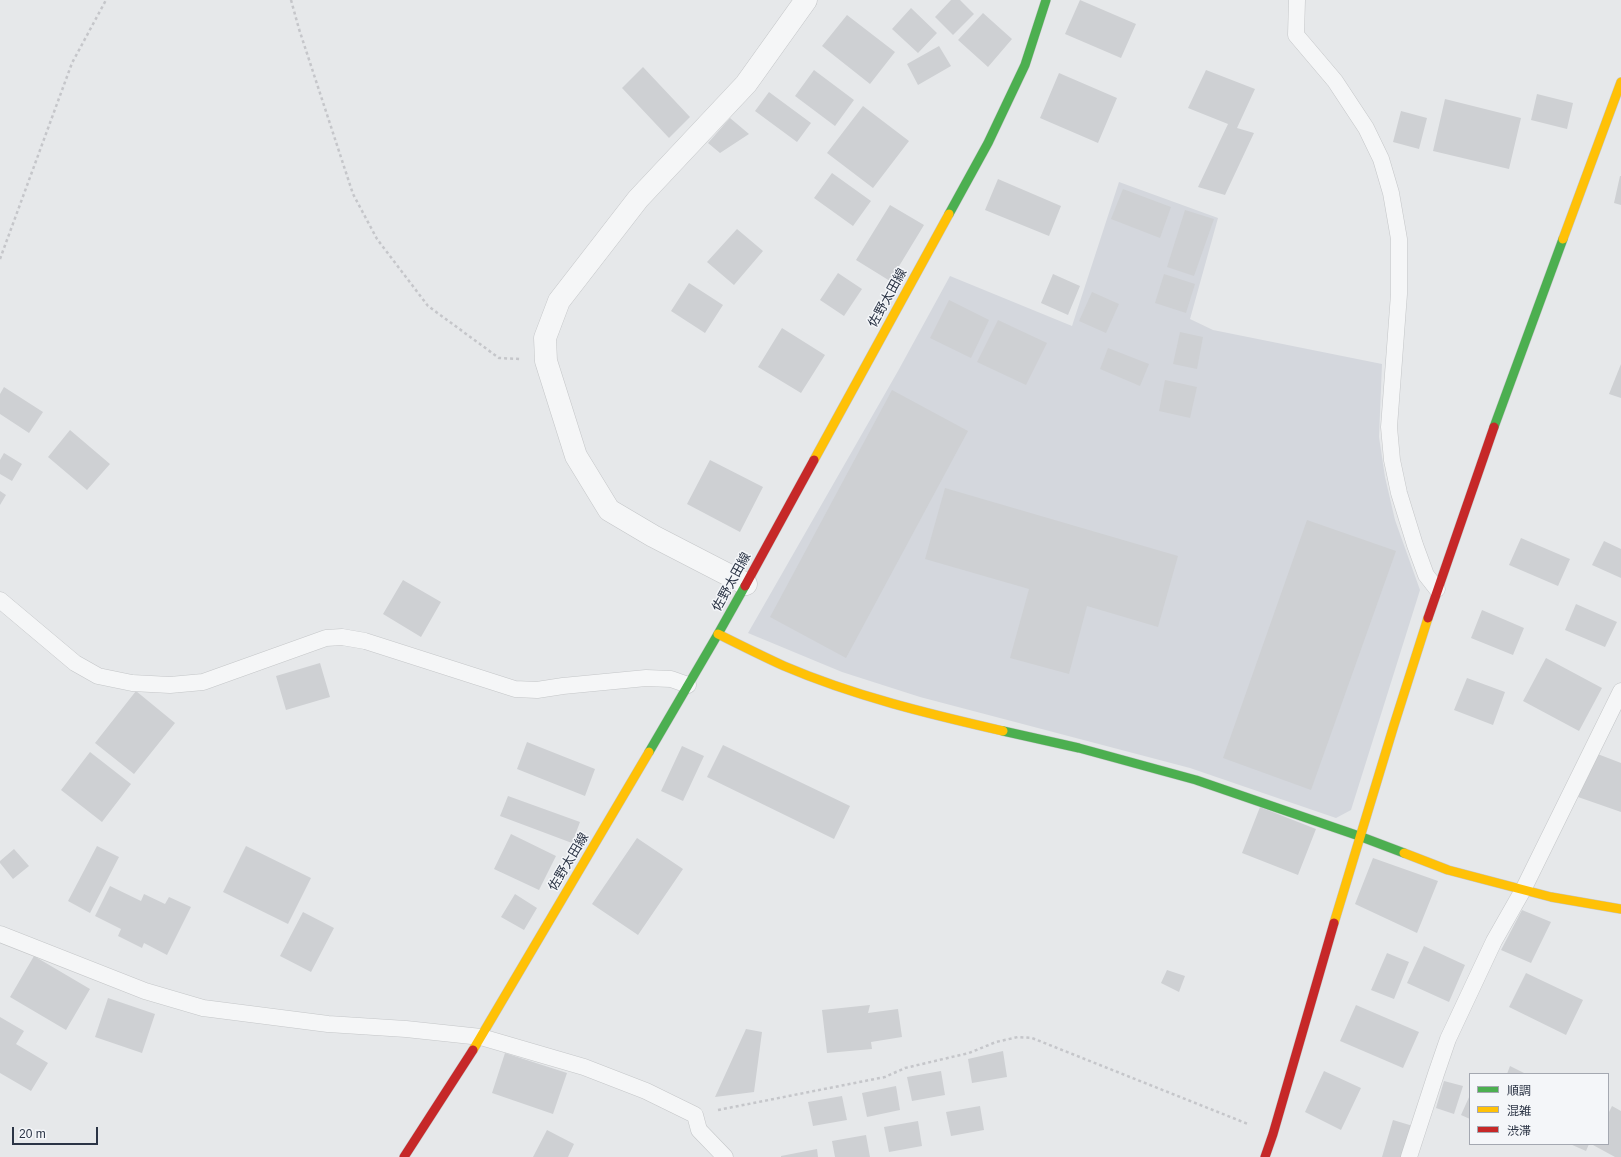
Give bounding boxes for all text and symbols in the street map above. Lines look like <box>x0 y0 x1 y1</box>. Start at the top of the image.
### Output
street label: 佐野太田線 <box>865 266 911 330</box>
street label: 佐野太田線 <box>709 550 755 614</box>
street label: 佐野太田線 <box>546 830 592 894</box>
legend <box>1469 1073 1609 1145</box>
text: 順調 <box>1507 1084 1531 1098</box>
text: 混雑 <box>1507 1104 1531 1118</box>
scale bar <box>14 1119 100 1145</box>
text: 渋滞 <box>1507 1124 1531 1138</box>
text: 20 m <box>19 1127 46 1141</box>

